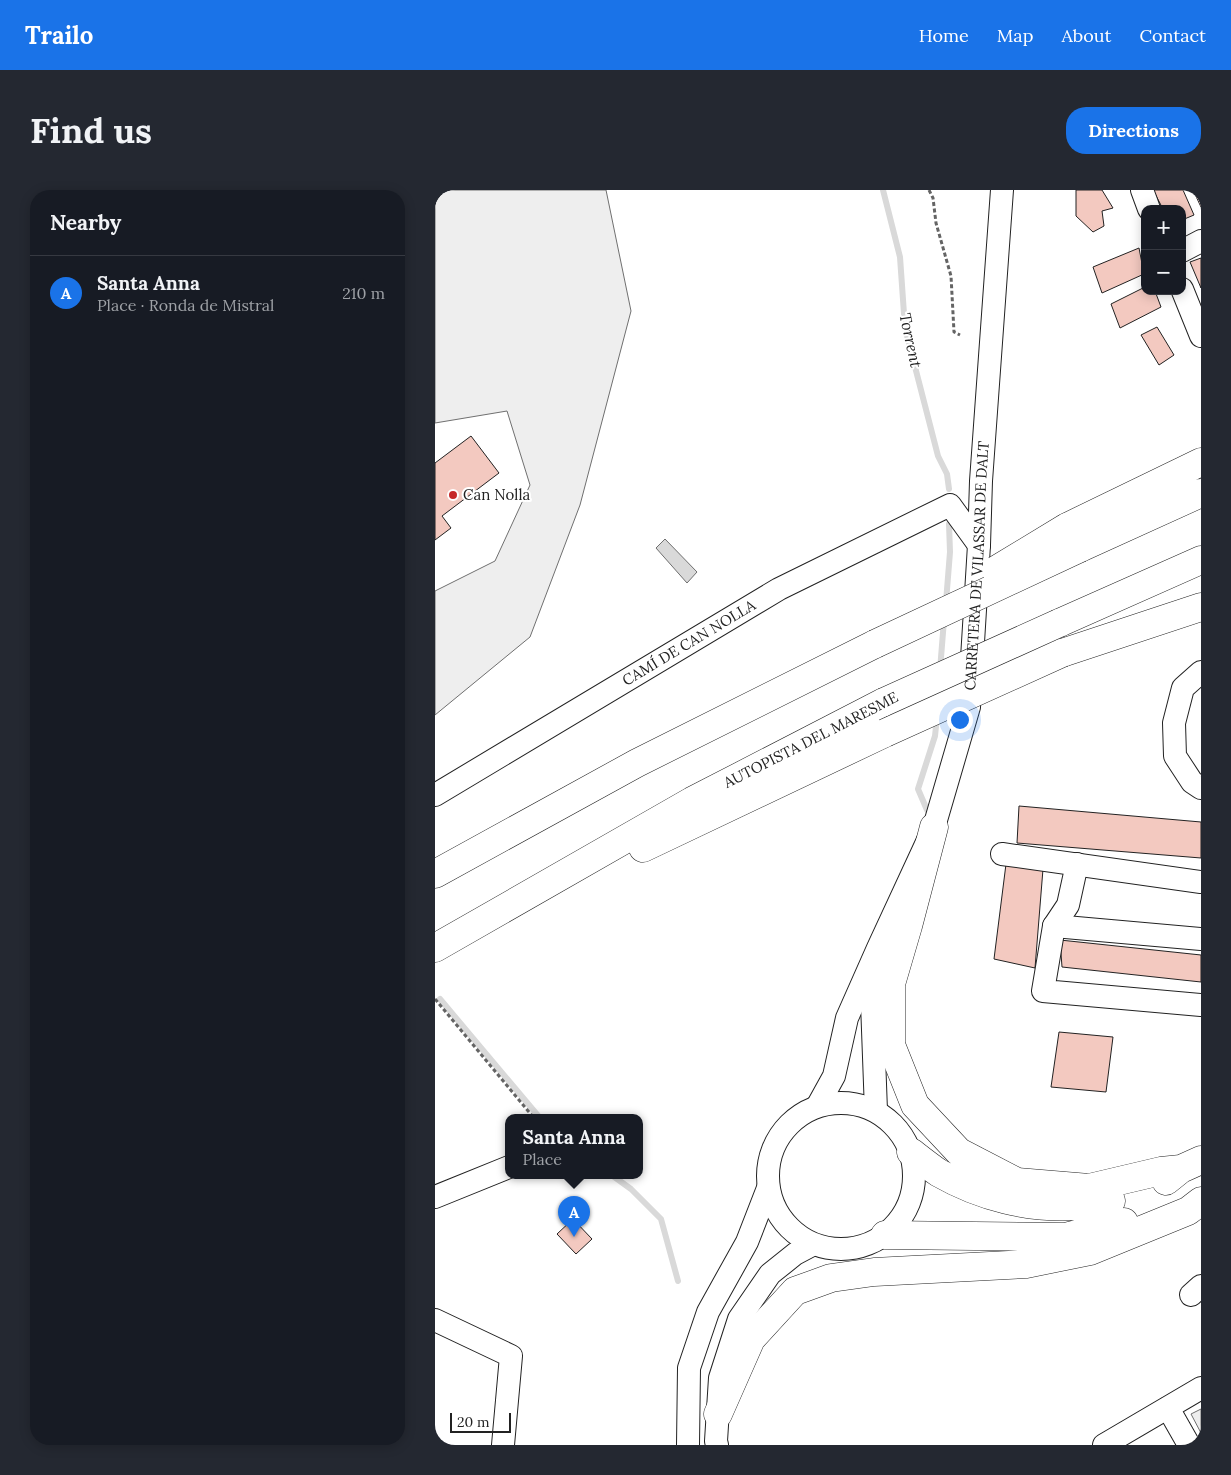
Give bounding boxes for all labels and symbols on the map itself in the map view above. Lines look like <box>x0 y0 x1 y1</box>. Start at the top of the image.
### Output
water label: Torrent <box>895 311 927 369</box>
street label: CARRETERA DE VILASSAR DE DALT <box>960 440 993 691</box>
place label: Can Nolla <box>463 485 530 504</box>
marker: Can Nolla <box>447 489 459 501</box>
street label: CAMÍ DE CAN NOLLA <box>619 595 759 690</box>
street label: AUTOPISTA DEL MARESME <box>719 687 901 792</box>
your location <box>947 707 973 733</box>
pin: A <box>558 1196 590 1237</box>
scale bar <box>450 1410 511 1433</box>

